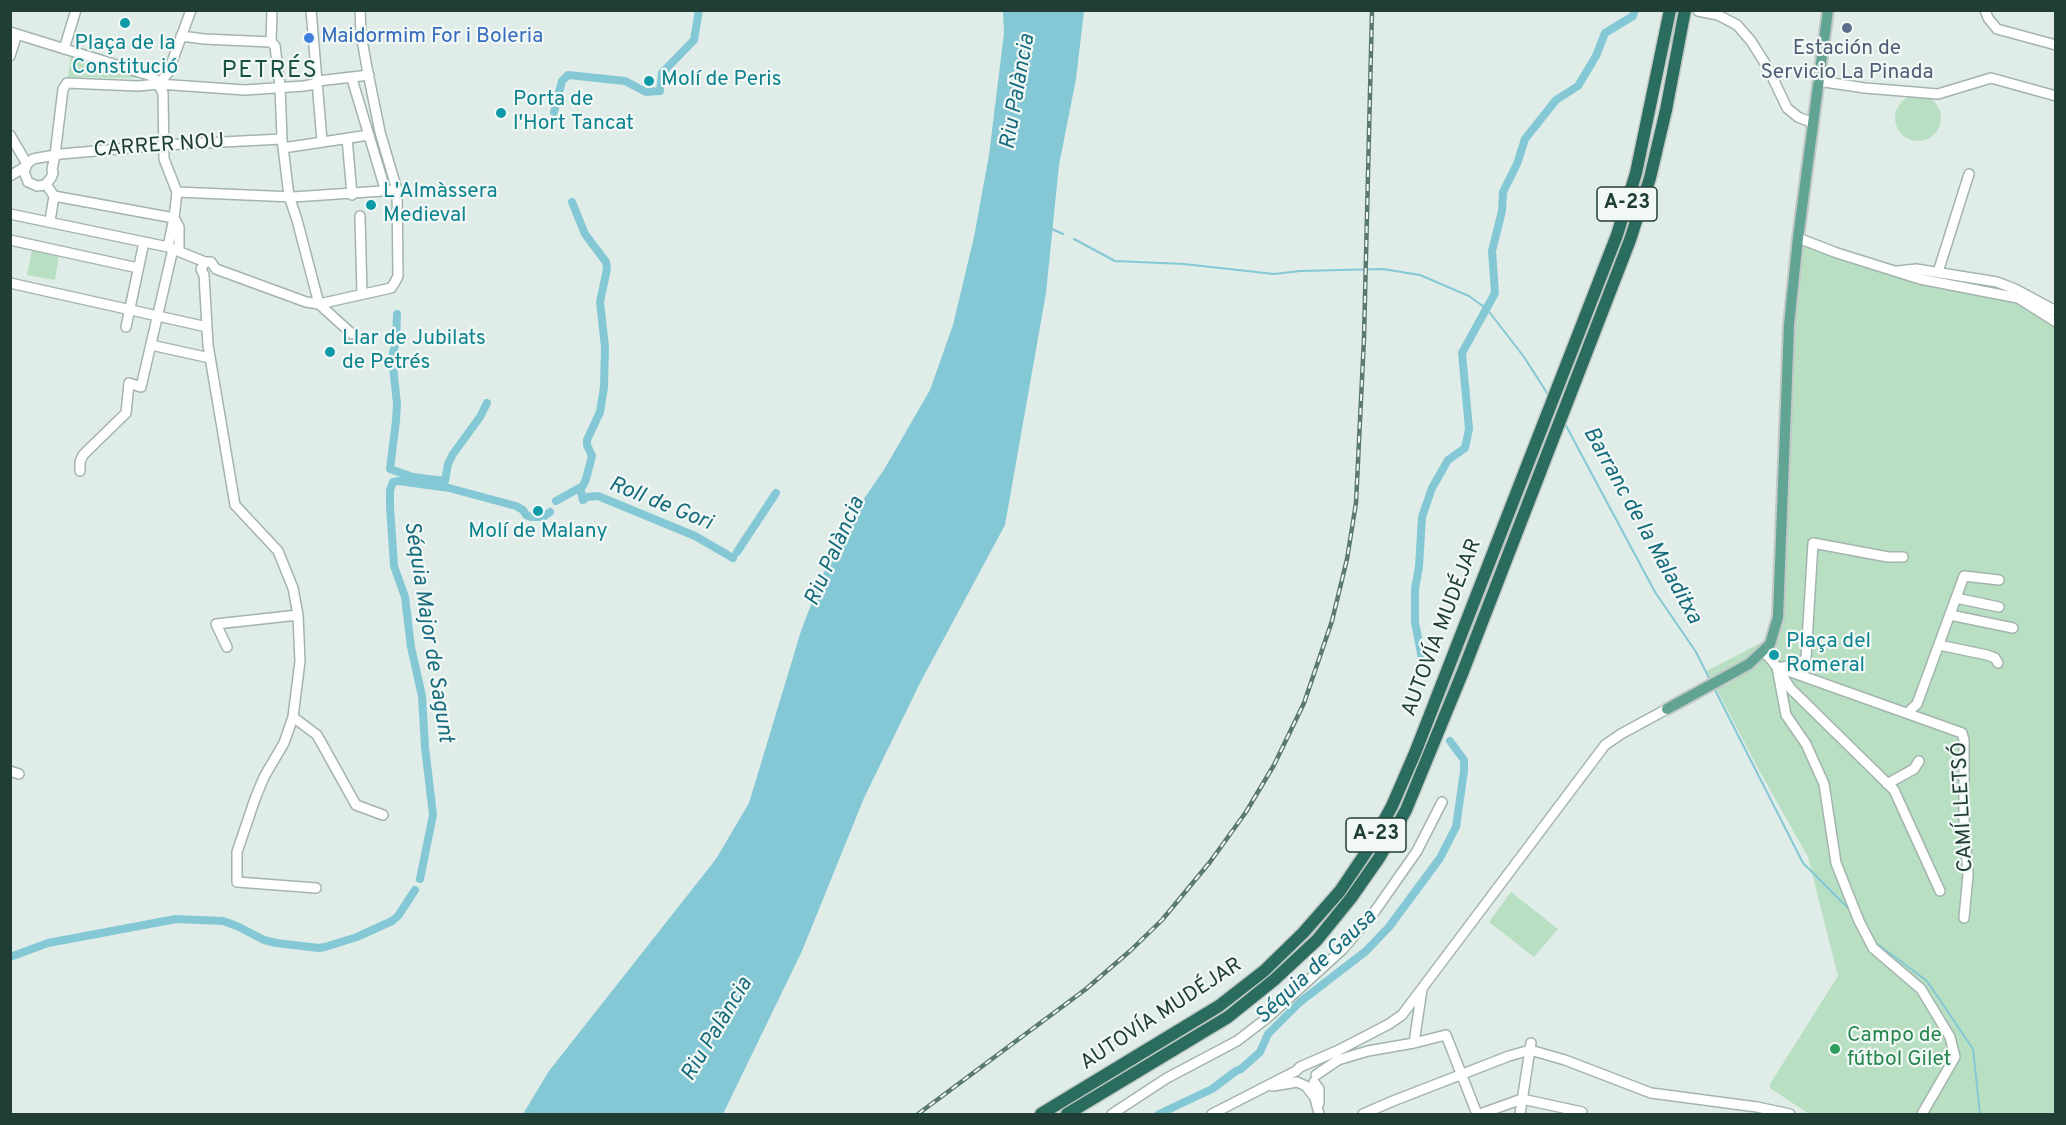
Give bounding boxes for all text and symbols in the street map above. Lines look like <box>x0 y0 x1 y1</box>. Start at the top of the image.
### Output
marker: Plaça de la Constitució <box>118 16 132 30</box>
marker: Estación de Servicio La Pinada <box>1840 21 1854 35</box>
place label: Maidormim For i Boleria <box>321 25 543 51</box>
marker: Maidormim For i Boleria <box>302 31 316 45</box>
place label: Plaça de la Constitució <box>72 32 178 82</box>
water label: Riu Palància <box>996 32 1042 152</box>
place label: Estación de Servicio La Pinada <box>1760 37 1934 87</box>
district label: PETRÉS <box>222 58 318 86</box>
place label: Molí de Peris <box>661 68 781 94</box>
marker: Molí de Peris <box>642 74 656 88</box>
place label: Porta de l'Hort Tancat <box>513 88 634 138</box>
marker: Porta de l'Hort Tancat <box>494 106 508 120</box>
street label: CARRER NOU <box>93 130 225 164</box>
place label: L'Almàssera Medieval <box>383 180 498 230</box>
road number: A-23 <box>1597 187 1657 221</box>
marker: L'Almàssera Medieval <box>364 198 378 212</box>
place label: Llar de Jubilats de Petrés <box>342 327 486 377</box>
marker: Llar de Jubilats de Petrés <box>323 345 337 359</box>
water label: Barranc de la Maladitxa <box>1576 423 1706 629</box>
water label: Roll de Gori <box>604 472 716 538</box>
water label: Riu Palància <box>800 493 872 611</box>
marker: Molí de Malany <box>531 504 545 518</box>
water label: Séquia Major de Sagunt <box>396 519 458 745</box>
place label: Molí de Malany <box>468 520 608 546</box>
street label: AUTOVÍA MUDÉJAR <box>1398 536 1488 720</box>
place label: Plaça del Romeral <box>1786 630 1871 680</box>
marker: Plaça del Romeral <box>1767 648 1781 662</box>
street label: CAMÍ LLETSÓ <box>1948 741 1980 873</box>
road number: A-23 <box>1346 818 1406 852</box>
water label: Séquia de Gausa <box>1251 905 1383 1031</box>
street label: AUTOVÍA MUDÉJAR <box>1076 953 1248 1077</box>
water label: Riu Palància <box>677 973 759 1087</box>
place label: Campo de fútbol Gilet <box>1847 1024 1951 1074</box>
marker: Campo de fútbol Gilet <box>1828 1042 1842 1056</box>

